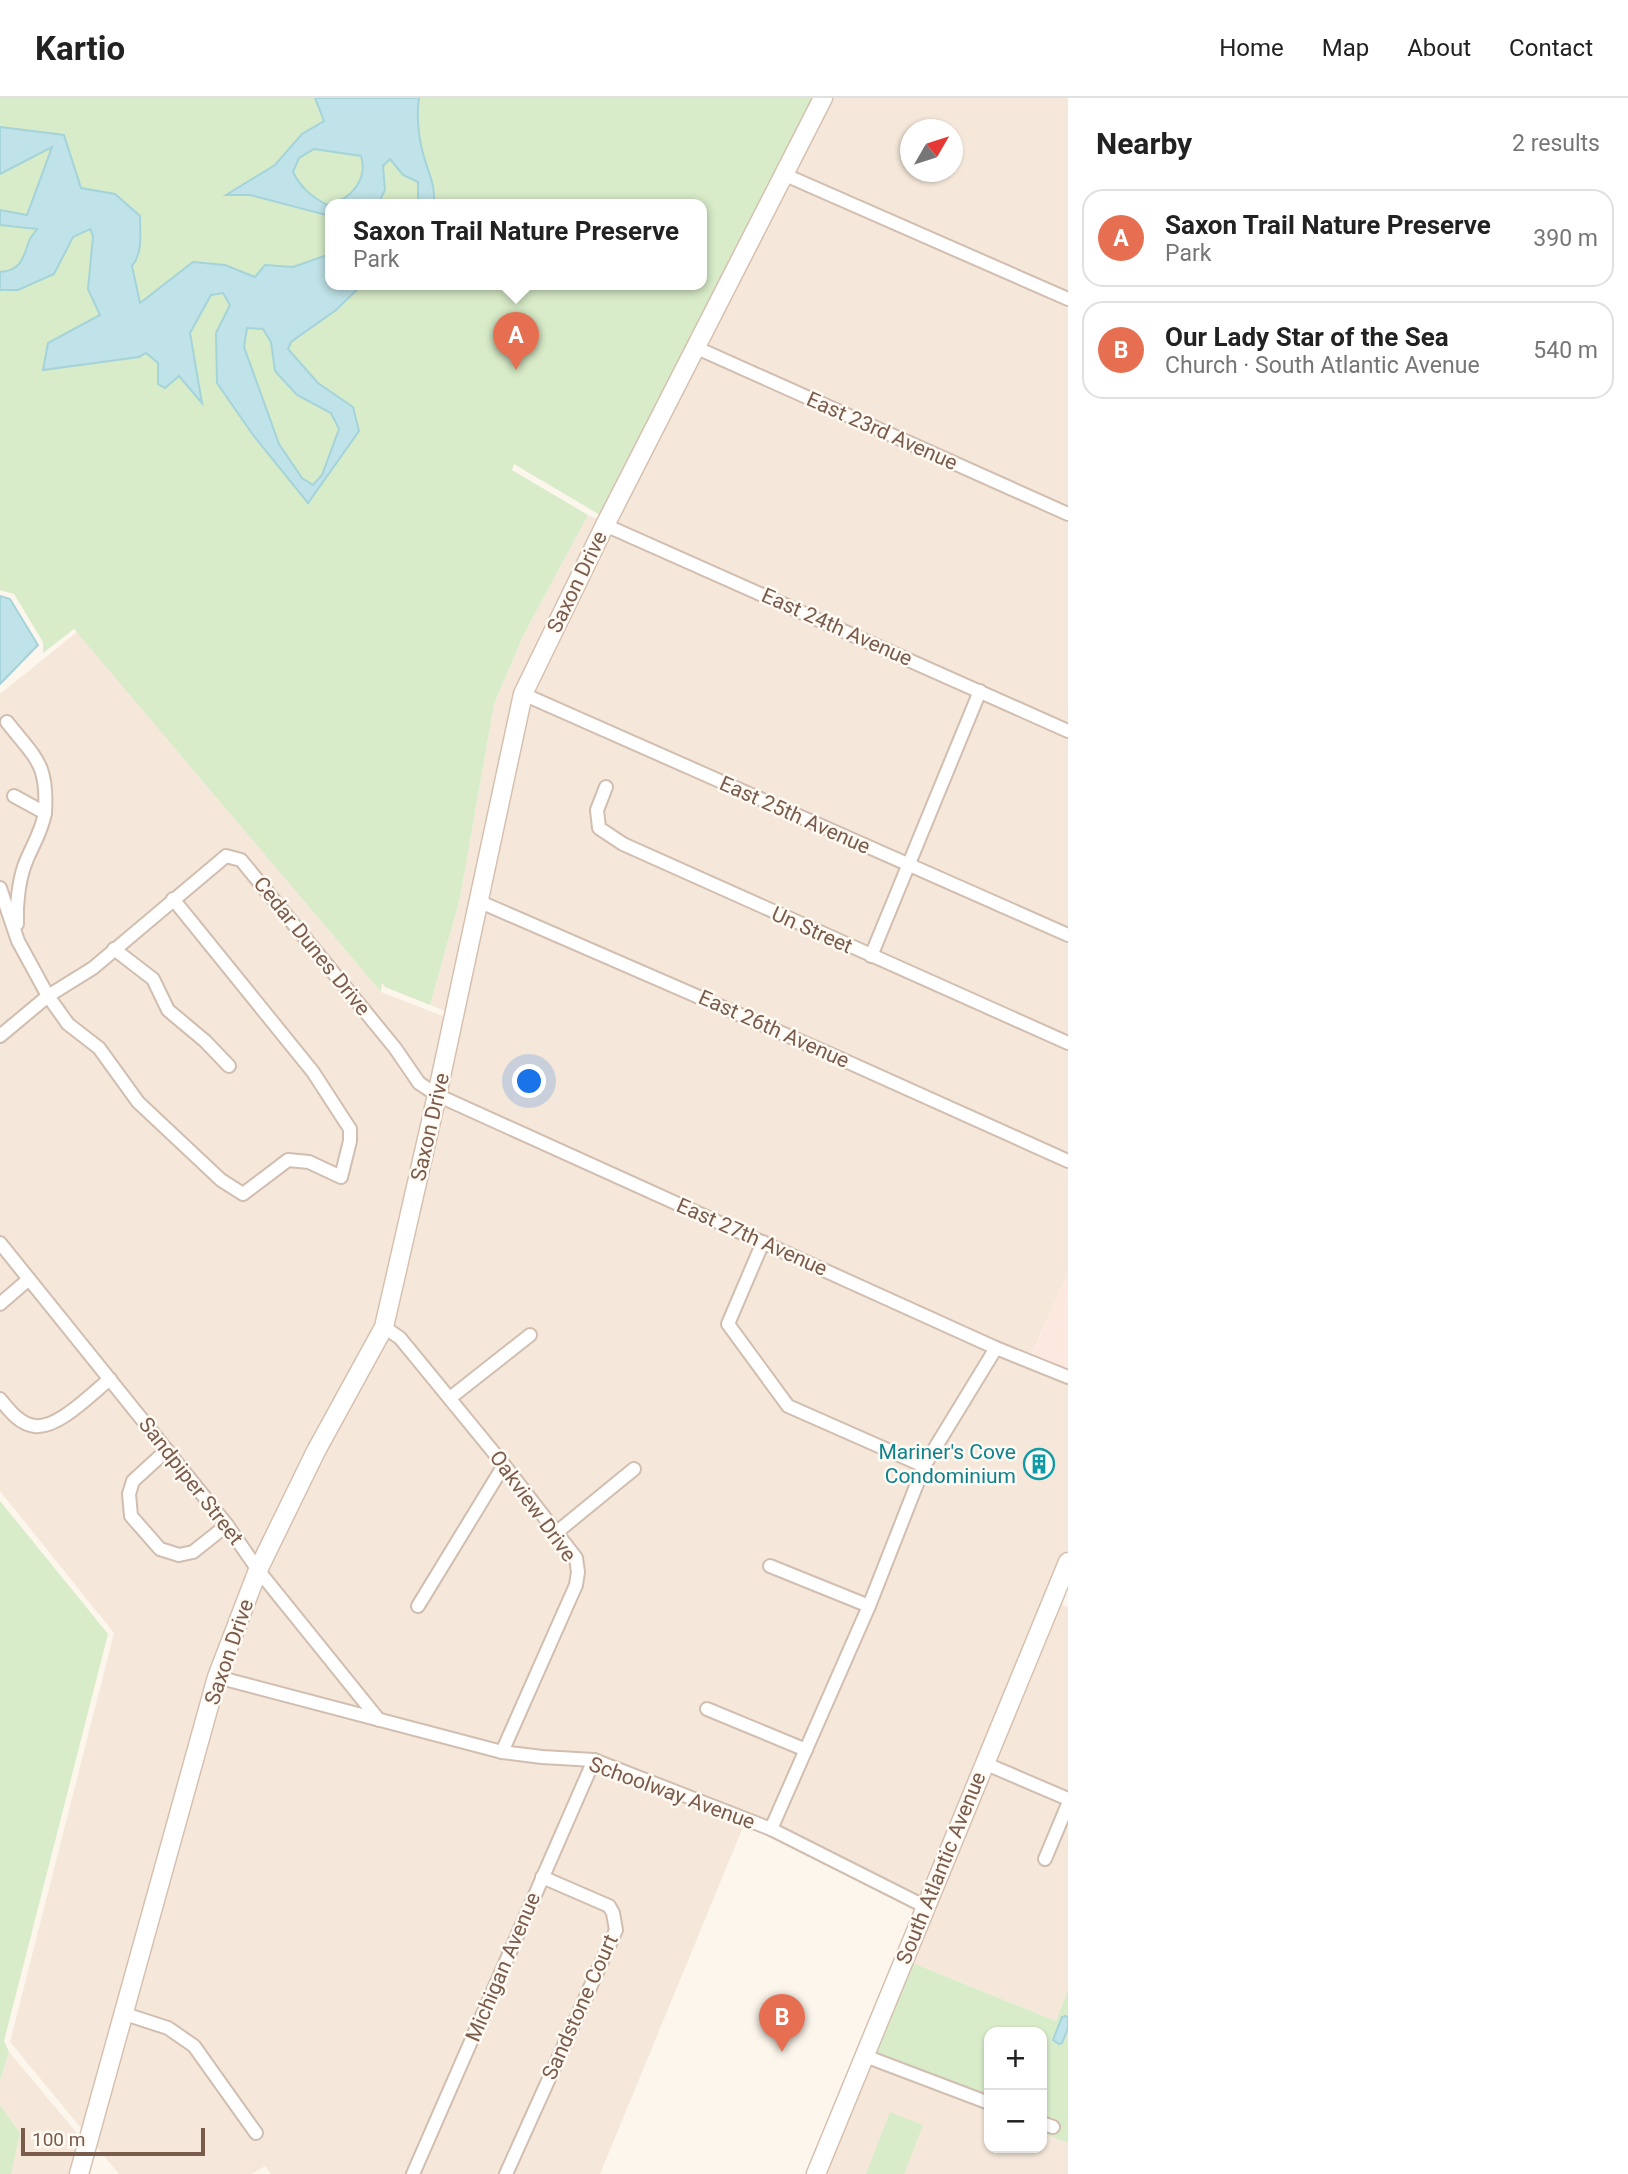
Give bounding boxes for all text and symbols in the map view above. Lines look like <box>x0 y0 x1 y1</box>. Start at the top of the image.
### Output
text: Kartio <box>35 29 125 68</box>
text: Home <box>1219 34 1284 62</box>
text: Map <box>1322 34 1369 62</box>
text: About <box>1407 34 1471 62</box>
text: Contact <box>1509 34 1593 62</box>
north arrow <box>900 119 963 182</box>
text: Nearby <box>1096 126 1192 161</box>
text: 2 results <box>1512 130 1600 157</box>
popup <box>325 199 707 290</box>
text: Saxon Trail Nature Preserve <box>1165 210 1491 240</box>
text: Saxon Trail Nature Preserve <box>353 216 679 246</box>
text: A <box>1113 225 1129 252</box>
text: 390 m <box>1533 225 1598 252</box>
text: Park <box>1165 240 1211 267</box>
text: Park <box>353 246 399 273</box>
pin: A <box>493 312 539 370</box>
text: Our Lady Star of the Sea <box>1165 322 1449 352</box>
text: B <box>1114 337 1128 364</box>
text: 540 m <box>1533 337 1598 364</box>
text: Church · South Atlantic Avenue <box>1165 352 1480 379</box>
street label: East 23rd Avenue <box>803 387 961 475</box>
street label: Saxon Drive <box>542 527 612 637</box>
street label: East 24th Avenue <box>758 583 916 671</box>
street label: East 25th Avenue <box>716 771 874 859</box>
street label: Cedar Dunes Drive <box>249 872 375 1020</box>
street label: Un Street <box>768 902 856 958</box>
street label: East 26th Avenue <box>695 985 853 1073</box>
your location <box>512 1064 546 1098</box>
street label: Saxon Drive <box>406 1071 454 1183</box>
street label: East 27th Avenue <box>673 1193 831 1281</box>
street label: Sandpiper Street <box>134 1413 248 1550</box>
place label: Mariner's Cove Condominium <box>878 1440 1016 1488</box>
street label: Oakview Drive <box>485 1446 581 1566</box>
building icon: Mariner's Cove Condominium <box>1022 1447 1056 1481</box>
street label: Saxon Drive <box>200 1596 258 1708</box>
street label: Schoolway Avenue <box>586 1752 758 1834</box>
street label: South Atlantic Avenue <box>891 1768 991 1968</box>
street label: Michigan Avenue <box>461 1889 545 2045</box>
street label: Sandstone Court <box>537 1931 623 2083</box>
pin: B <box>759 1994 805 2052</box>
map controls <box>984 2027 1047 2153</box>
button: + <box>984 2027 1047 2090</box>
button: − <box>984 2090 1047 2153</box>
scale bar <box>21 2125 205 2157</box>
text: 100 m <box>32 2128 85 2151</box>

